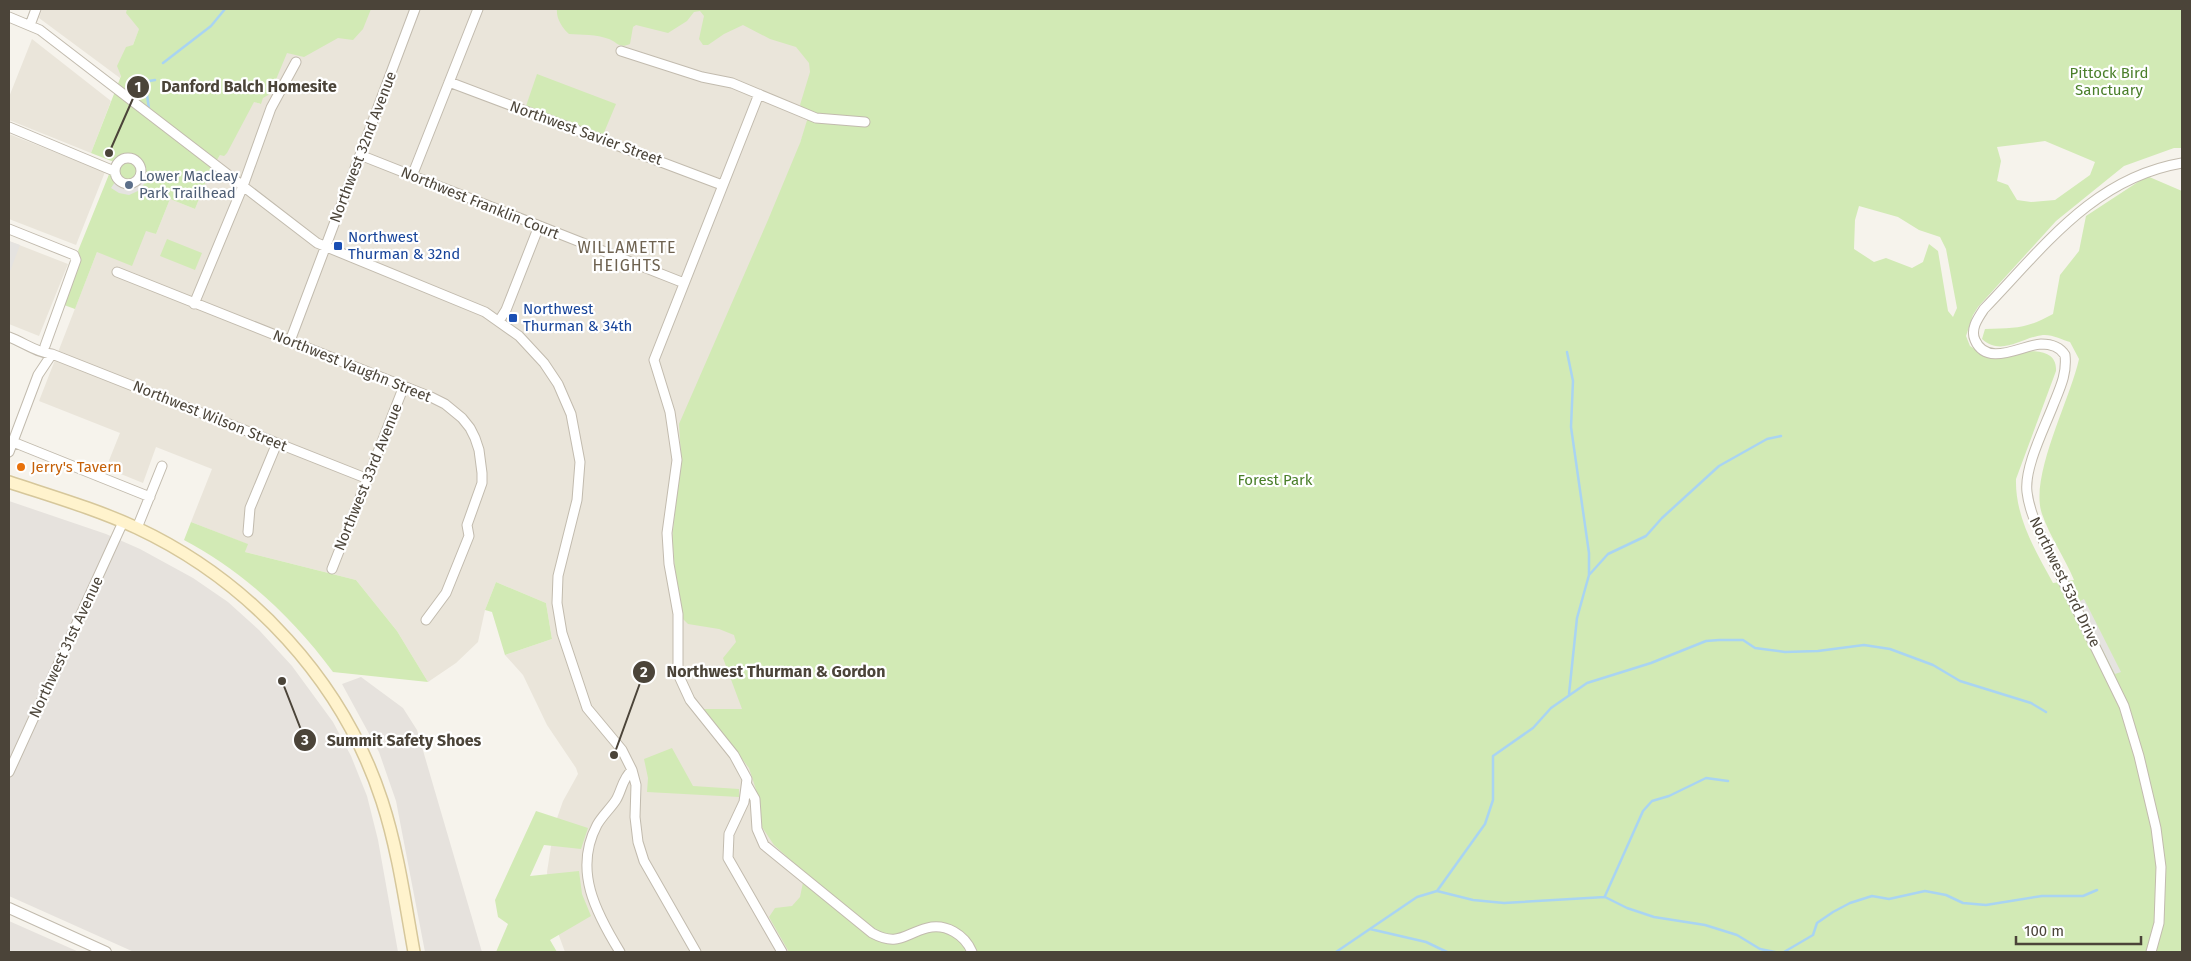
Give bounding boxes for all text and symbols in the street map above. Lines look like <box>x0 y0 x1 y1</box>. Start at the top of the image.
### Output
park label: Pittock Bird Sanctuary <box>2070 64 2148 99</box>
street label: Northwest 32nd Avenue <box>326 69 400 225</box>
callout: Danford Balch Homesite <box>126 71 347 102</box>
text: Danford Balch Homesite <box>161 77 337 96</box>
text: 1 <box>135 78 141 96</box>
street label: Northwest Savier Street <box>507 97 665 169</box>
street label: Northwest Franklin Court <box>398 163 562 243</box>
place label: Lower Macleay Park Trailhead <box>139 167 239 202</box>
marker: Lower Macleay Park Trailhead <box>123 179 135 191</box>
place label: Northwest Thurman & 32nd <box>348 228 460 263</box>
district label: WILLAMETTE HEIGHTS <box>577 238 677 275</box>
marker: Northwest Thurman & 32nd <box>332 240 344 252</box>
place label: Northwest Thurman & 34th <box>523 300 632 335</box>
marker: Northwest Thurman & 34th <box>507 312 519 324</box>
street label: Northwest Vaughn Street <box>270 326 434 406</box>
street label: Northwest Wilson Street <box>130 377 290 455</box>
street label: Northwest 33rd Avenue <box>330 401 406 553</box>
place label: Jerry's Tavern <box>31 458 122 476</box>
marker: Jerry's Tavern <box>15 461 27 473</box>
park label: Forest Park <box>1237 471 1313 489</box>
street label: Northwest 53rd Drive <box>2026 514 2104 650</box>
street label: Northwest 31st Avenue <box>25 573 107 721</box>
callout: Northwest Thurman & Gordon <box>632 656 896 687</box>
text: Northwest Thurman & Gordon <box>667 662 885 681</box>
text: 2 <box>640 663 648 681</box>
callout: Summit Safety Shoes <box>292 725 492 756</box>
text: 3 <box>300 731 309 749</box>
text: Summit Safety Shoes <box>327 731 482 750</box>
scale bar <box>2016 914 2141 946</box>
text: 100 m <box>2024 922 2064 940</box>

